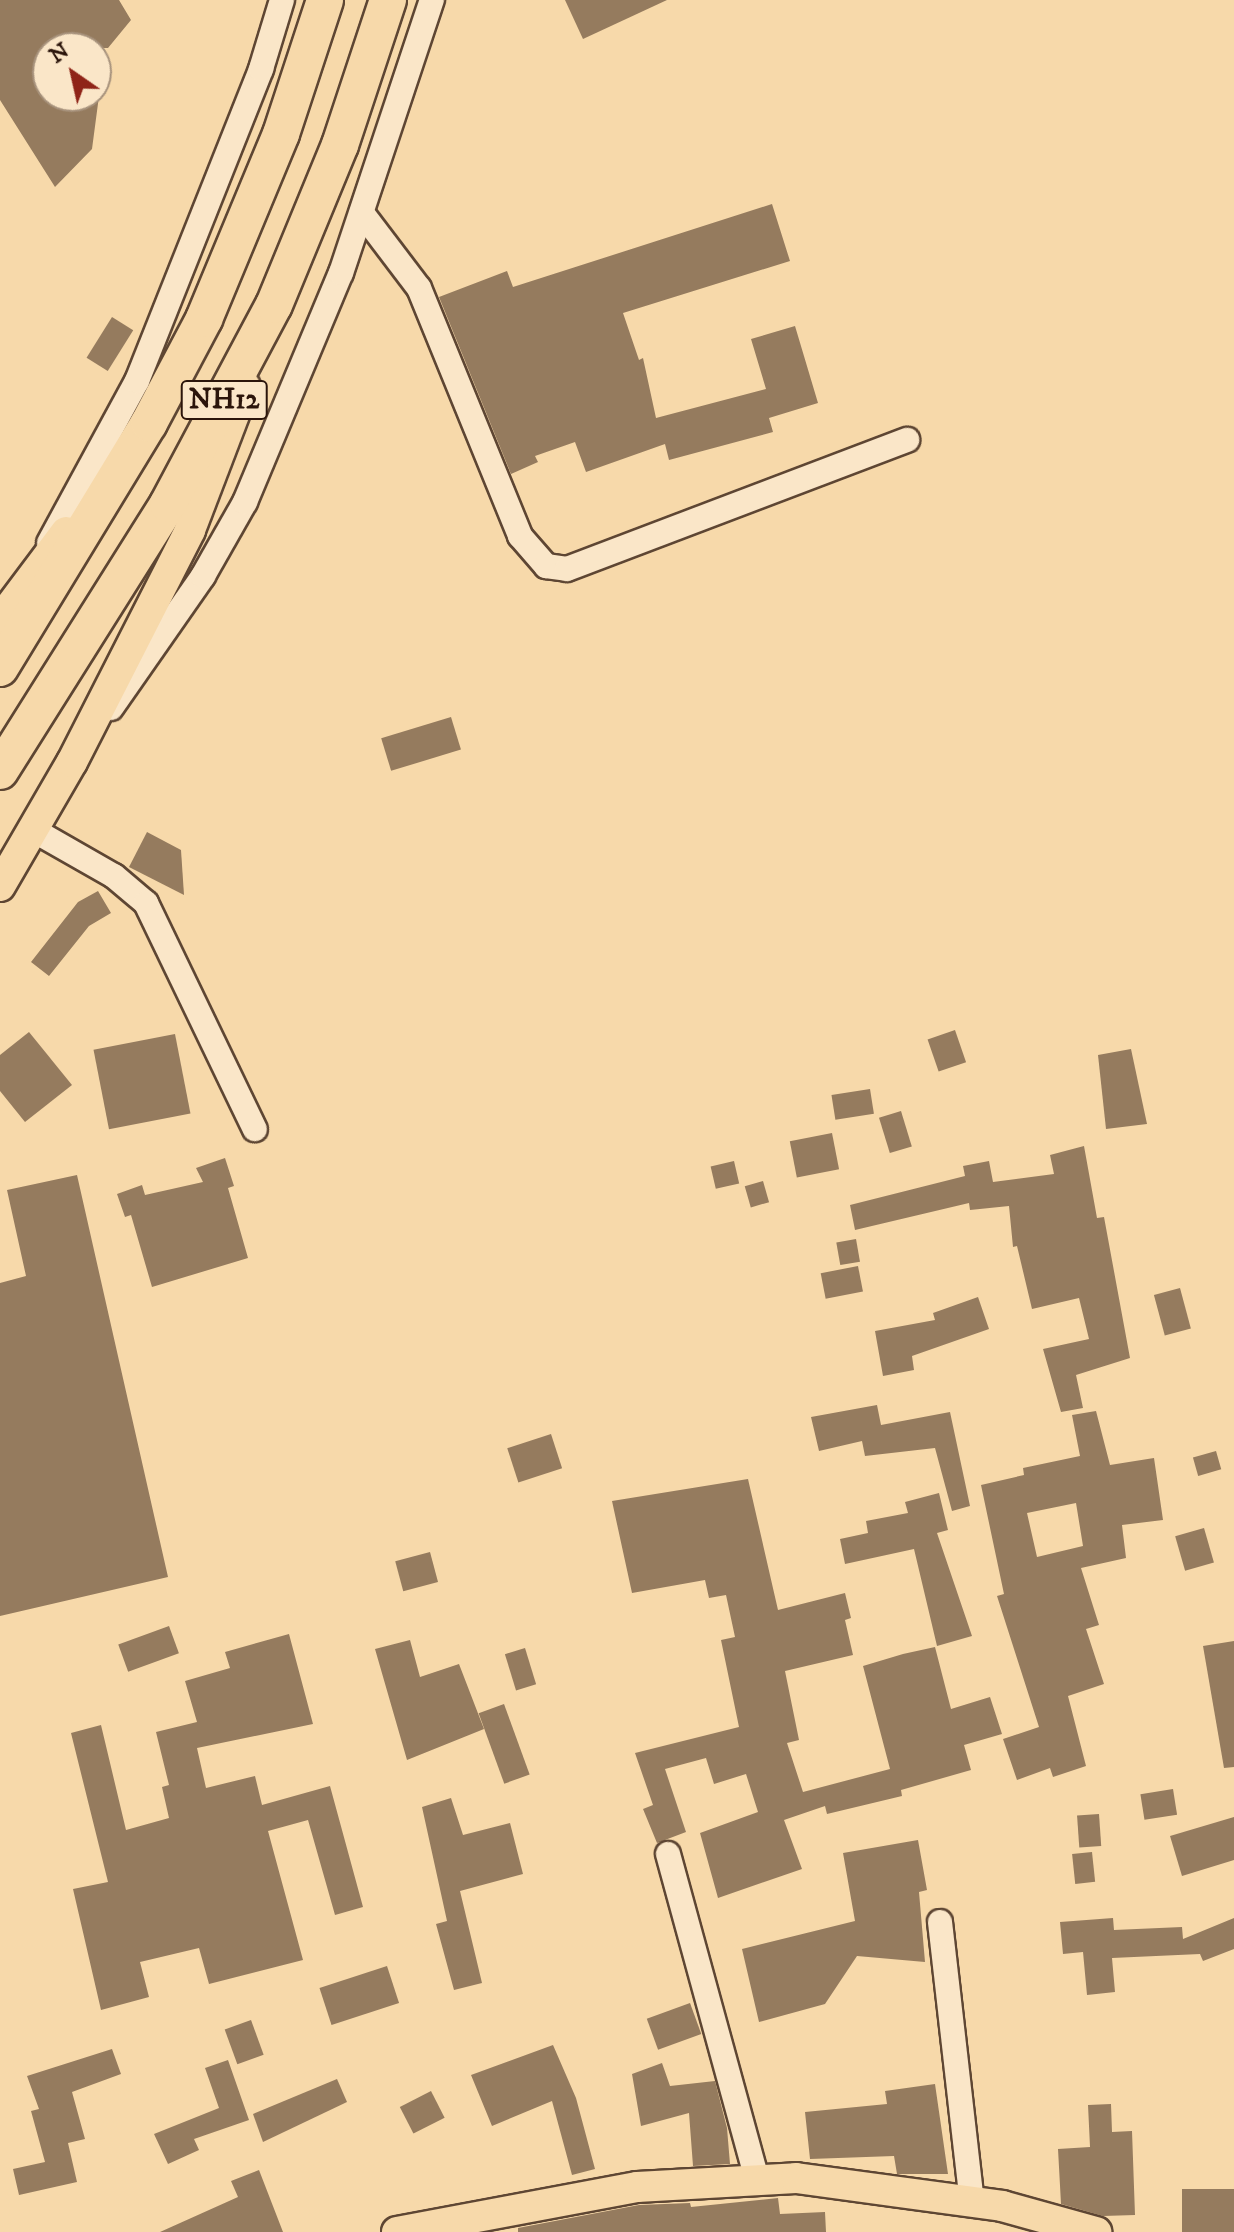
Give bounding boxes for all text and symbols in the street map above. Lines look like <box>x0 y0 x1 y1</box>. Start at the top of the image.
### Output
north arrow <box>32 32 112 112</box>
text: N <box>44 37 74 70</box>
road number: NH12 <box>180 376 268 424</box>

